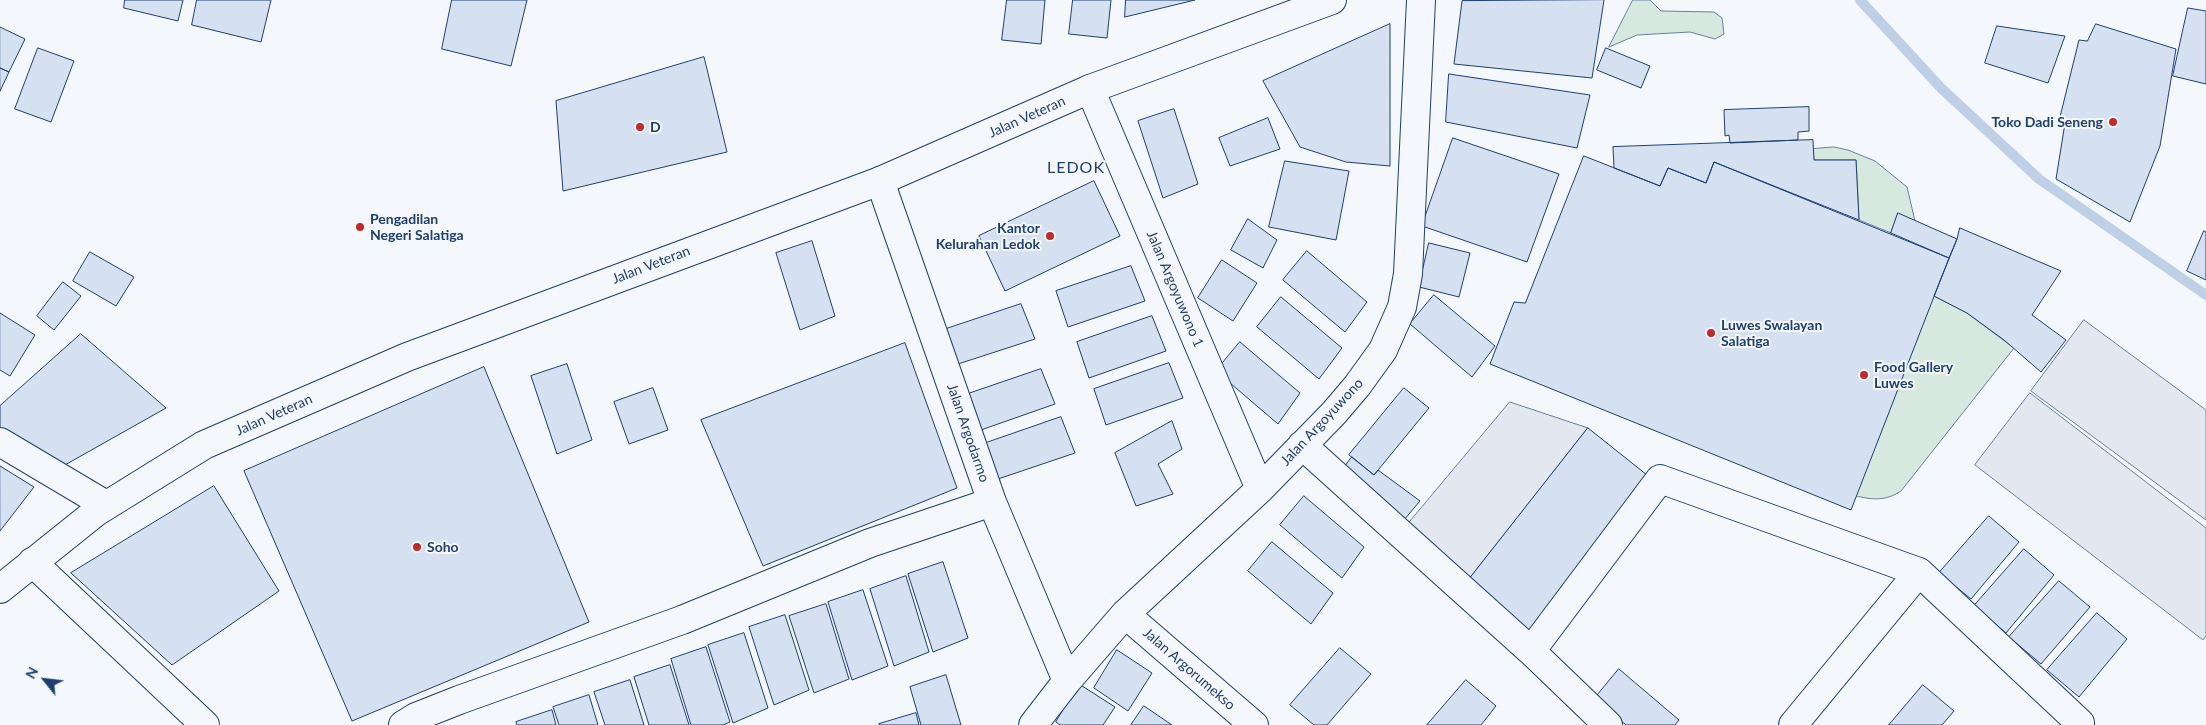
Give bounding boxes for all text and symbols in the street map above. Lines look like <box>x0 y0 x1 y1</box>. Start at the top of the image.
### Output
street label: Jalan Veteran <box>986 93 1068 141</box>
place label: Toko Dadi Seneng <box>1991 114 2103 130</box>
marker: Toko Dadi Seneng <box>2107 116 2119 128</box>
place label: D <box>650 119 661 135</box>
marker: D <box>634 121 646 133</box>
district label: LEDOK <box>1046 158 1106 178</box>
place label: Pengadilan Negeri Salatiga <box>370 211 464 243</box>
place label: Kantor Kelurahan Ledok <box>936 220 1040 252</box>
marker: Pengadilan Negeri Salatiga <box>354 221 366 233</box>
street label: Jalan Argoyuwono 1 <box>1143 228 1207 350</box>
marker: Kantor Kelurahan Ledok <box>1044 230 1056 242</box>
street label: Jalan Veteran <box>610 242 692 288</box>
place label: Luwes Swalayan Salatiga <box>1721 317 1822 350</box>
marker: Luwes Swalayan Salatiga <box>1705 327 1717 339</box>
place label: Food Gallery Luwes <box>1874 359 1953 392</box>
marker: Food Gallery Luwes <box>1858 369 1870 381</box>
street label: Jalan Argoyuwono <box>1277 375 1367 469</box>
street label: Jalan Argodarmo <box>943 382 993 484</box>
street label: Jalan Veteran <box>233 391 315 439</box>
place label: Soho <box>427 539 459 555</box>
marker: Soho <box>411 541 423 553</box>
street label: Jalan Argorumekso <box>1139 624 1239 714</box>
north arrow <box>20 655 70 705</box>
text: N <box>21 664 41 681</box>

